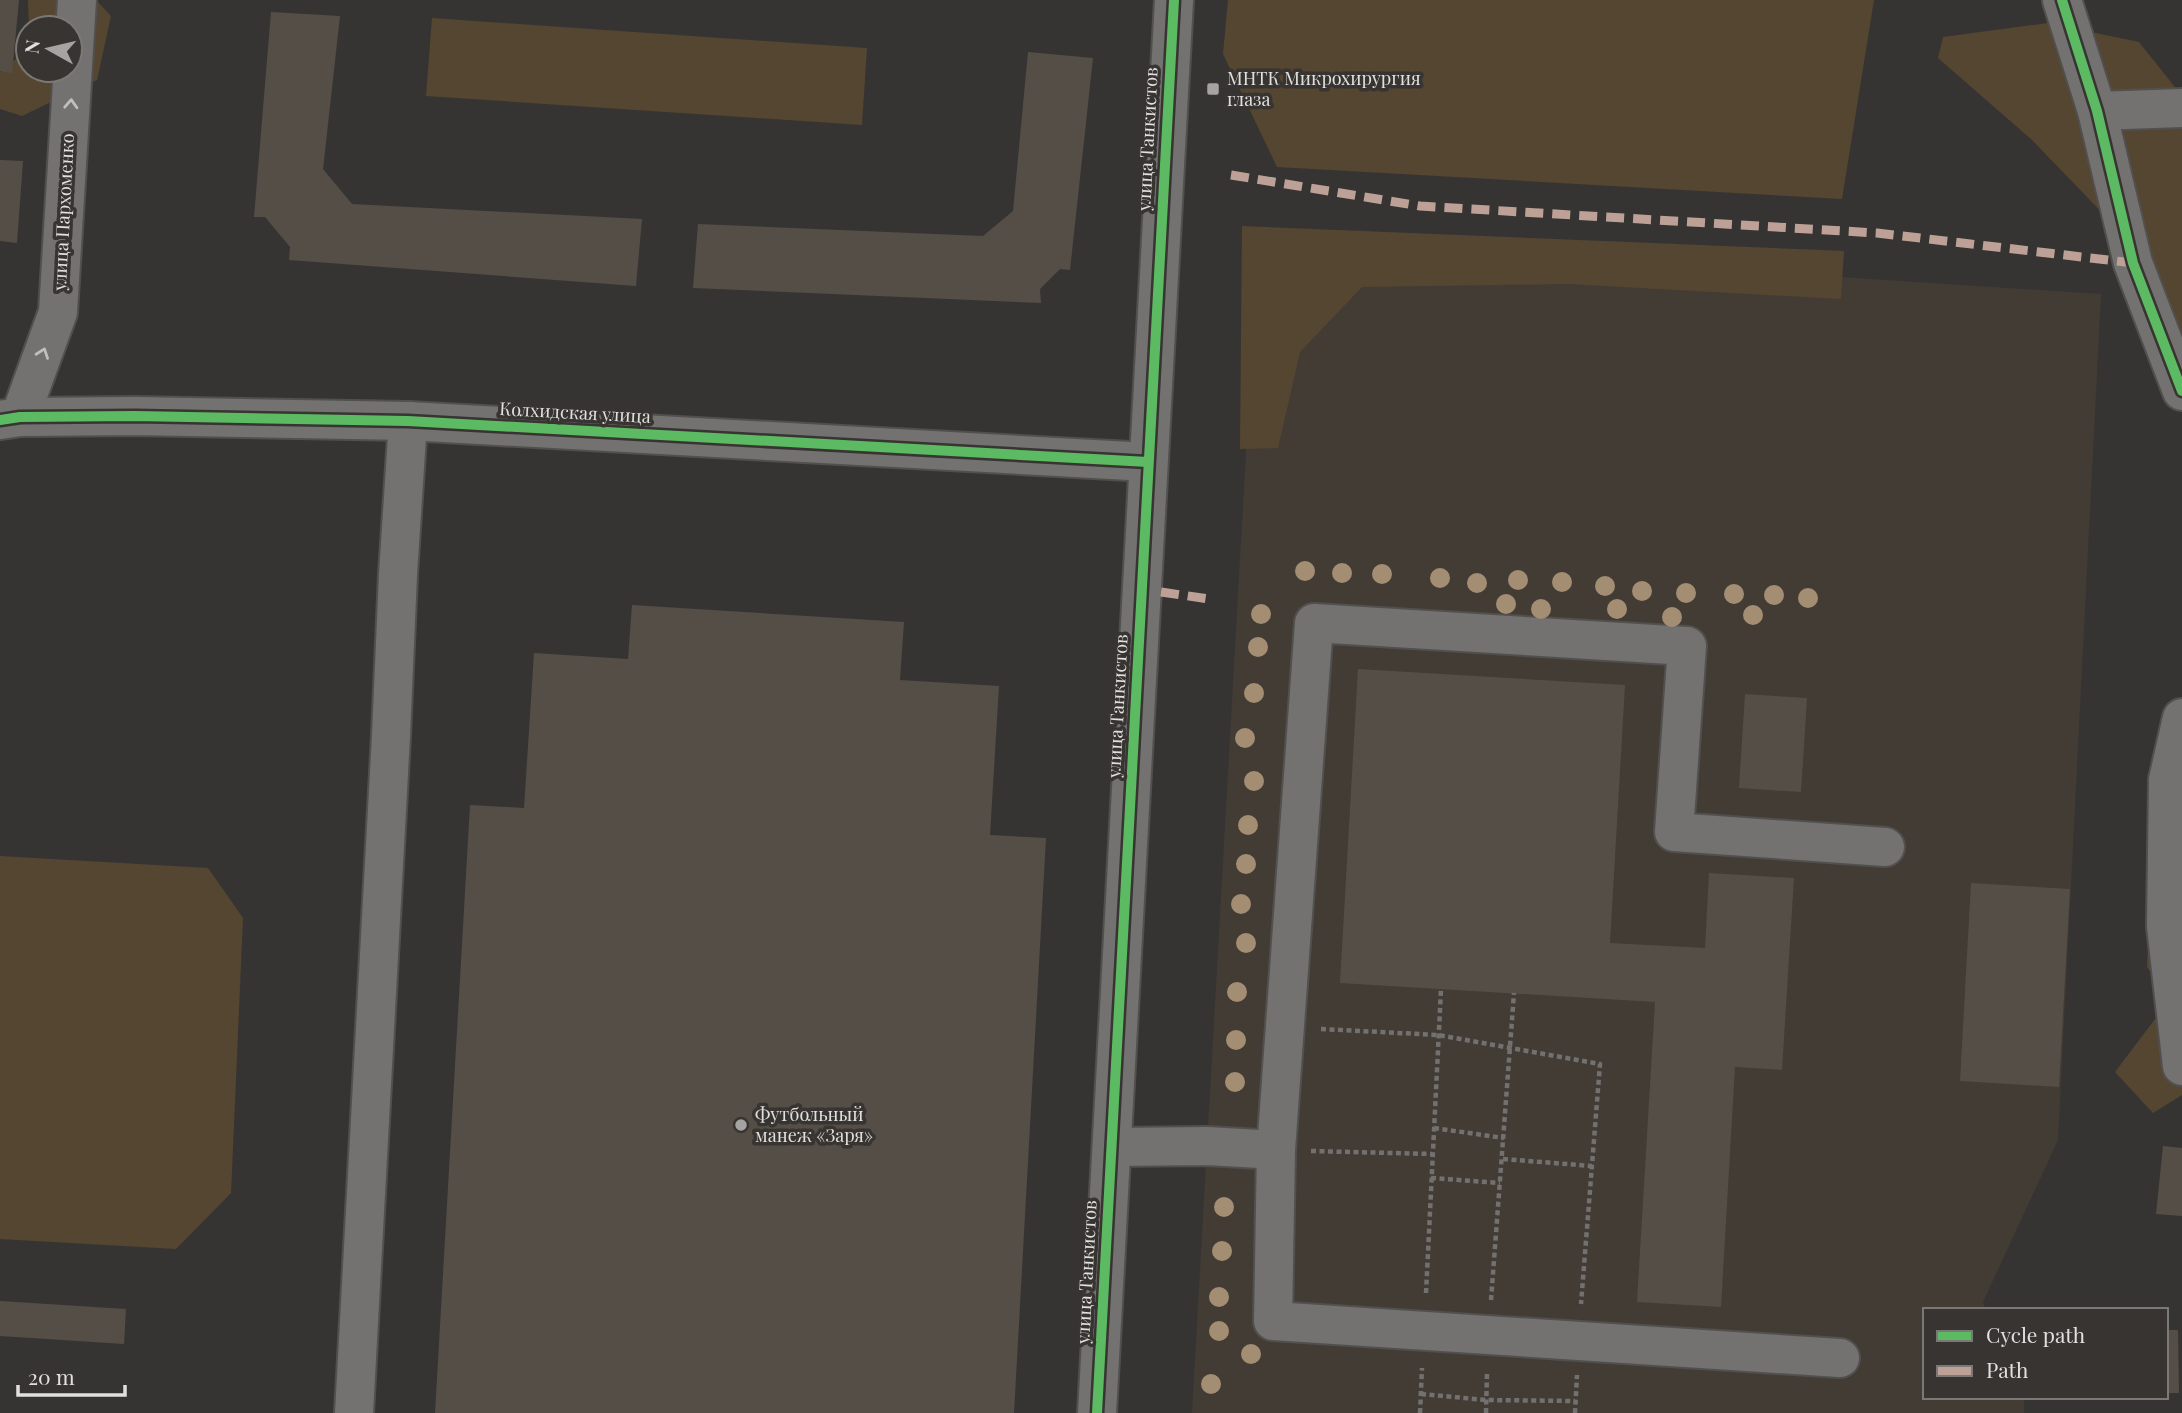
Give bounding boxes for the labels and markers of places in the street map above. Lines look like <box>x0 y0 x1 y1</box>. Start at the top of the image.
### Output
place label: МНТК Микрохирургия глаза <box>1227 66 1421 111</box>
marker: МНТК Микрохирургия глаза <box>1205 81 1221 97</box>
place label: Футбольный манеж «Заря» <box>755 1102 873 1147</box>
marker: Футбольный манеж «Заря» <box>733 1117 749 1133</box>

